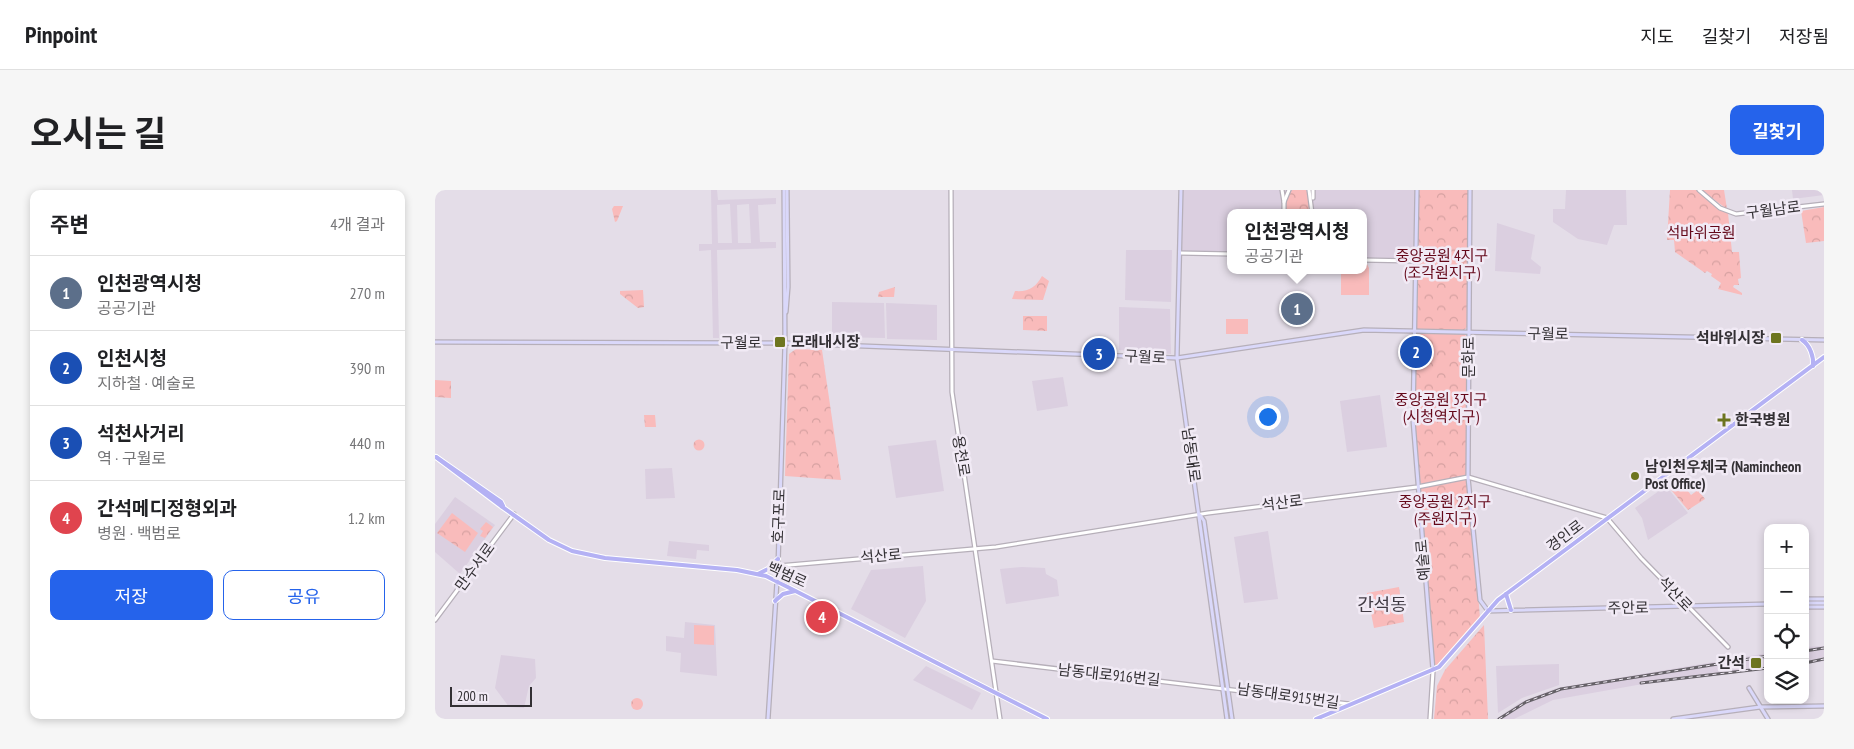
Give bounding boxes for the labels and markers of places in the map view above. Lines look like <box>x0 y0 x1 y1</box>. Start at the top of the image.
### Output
pin: 1 <box>1281 290 1313 328</box>
place label: 석바위시장 <box>1696 328 1765 347</box>
marker: 석바위시장 <box>1769 331 1783 345</box>
place label: 모래내시장 <box>791 332 860 351</box>
pin: 2 <box>1400 333 1432 371</box>
marker: 모래내시장 <box>773 335 787 349</box>
pin: 3 <box>1083 335 1115 373</box>
place label: 한국병원 <box>1735 410 1790 429</box>
marker: 한국병원 <box>1717 413 1731 427</box>
place label: 남인천우체국 (Namincheon Post Office) <box>1645 457 1801 493</box>
marker: 남인천우체국 (Namincheon Post Office) <box>1629 470 1641 482</box>
pin: 4 <box>806 598 838 636</box>
place label: 간석 <box>1717 653 1745 672</box>
marker: 간석 <box>1749 656 1763 670</box>

